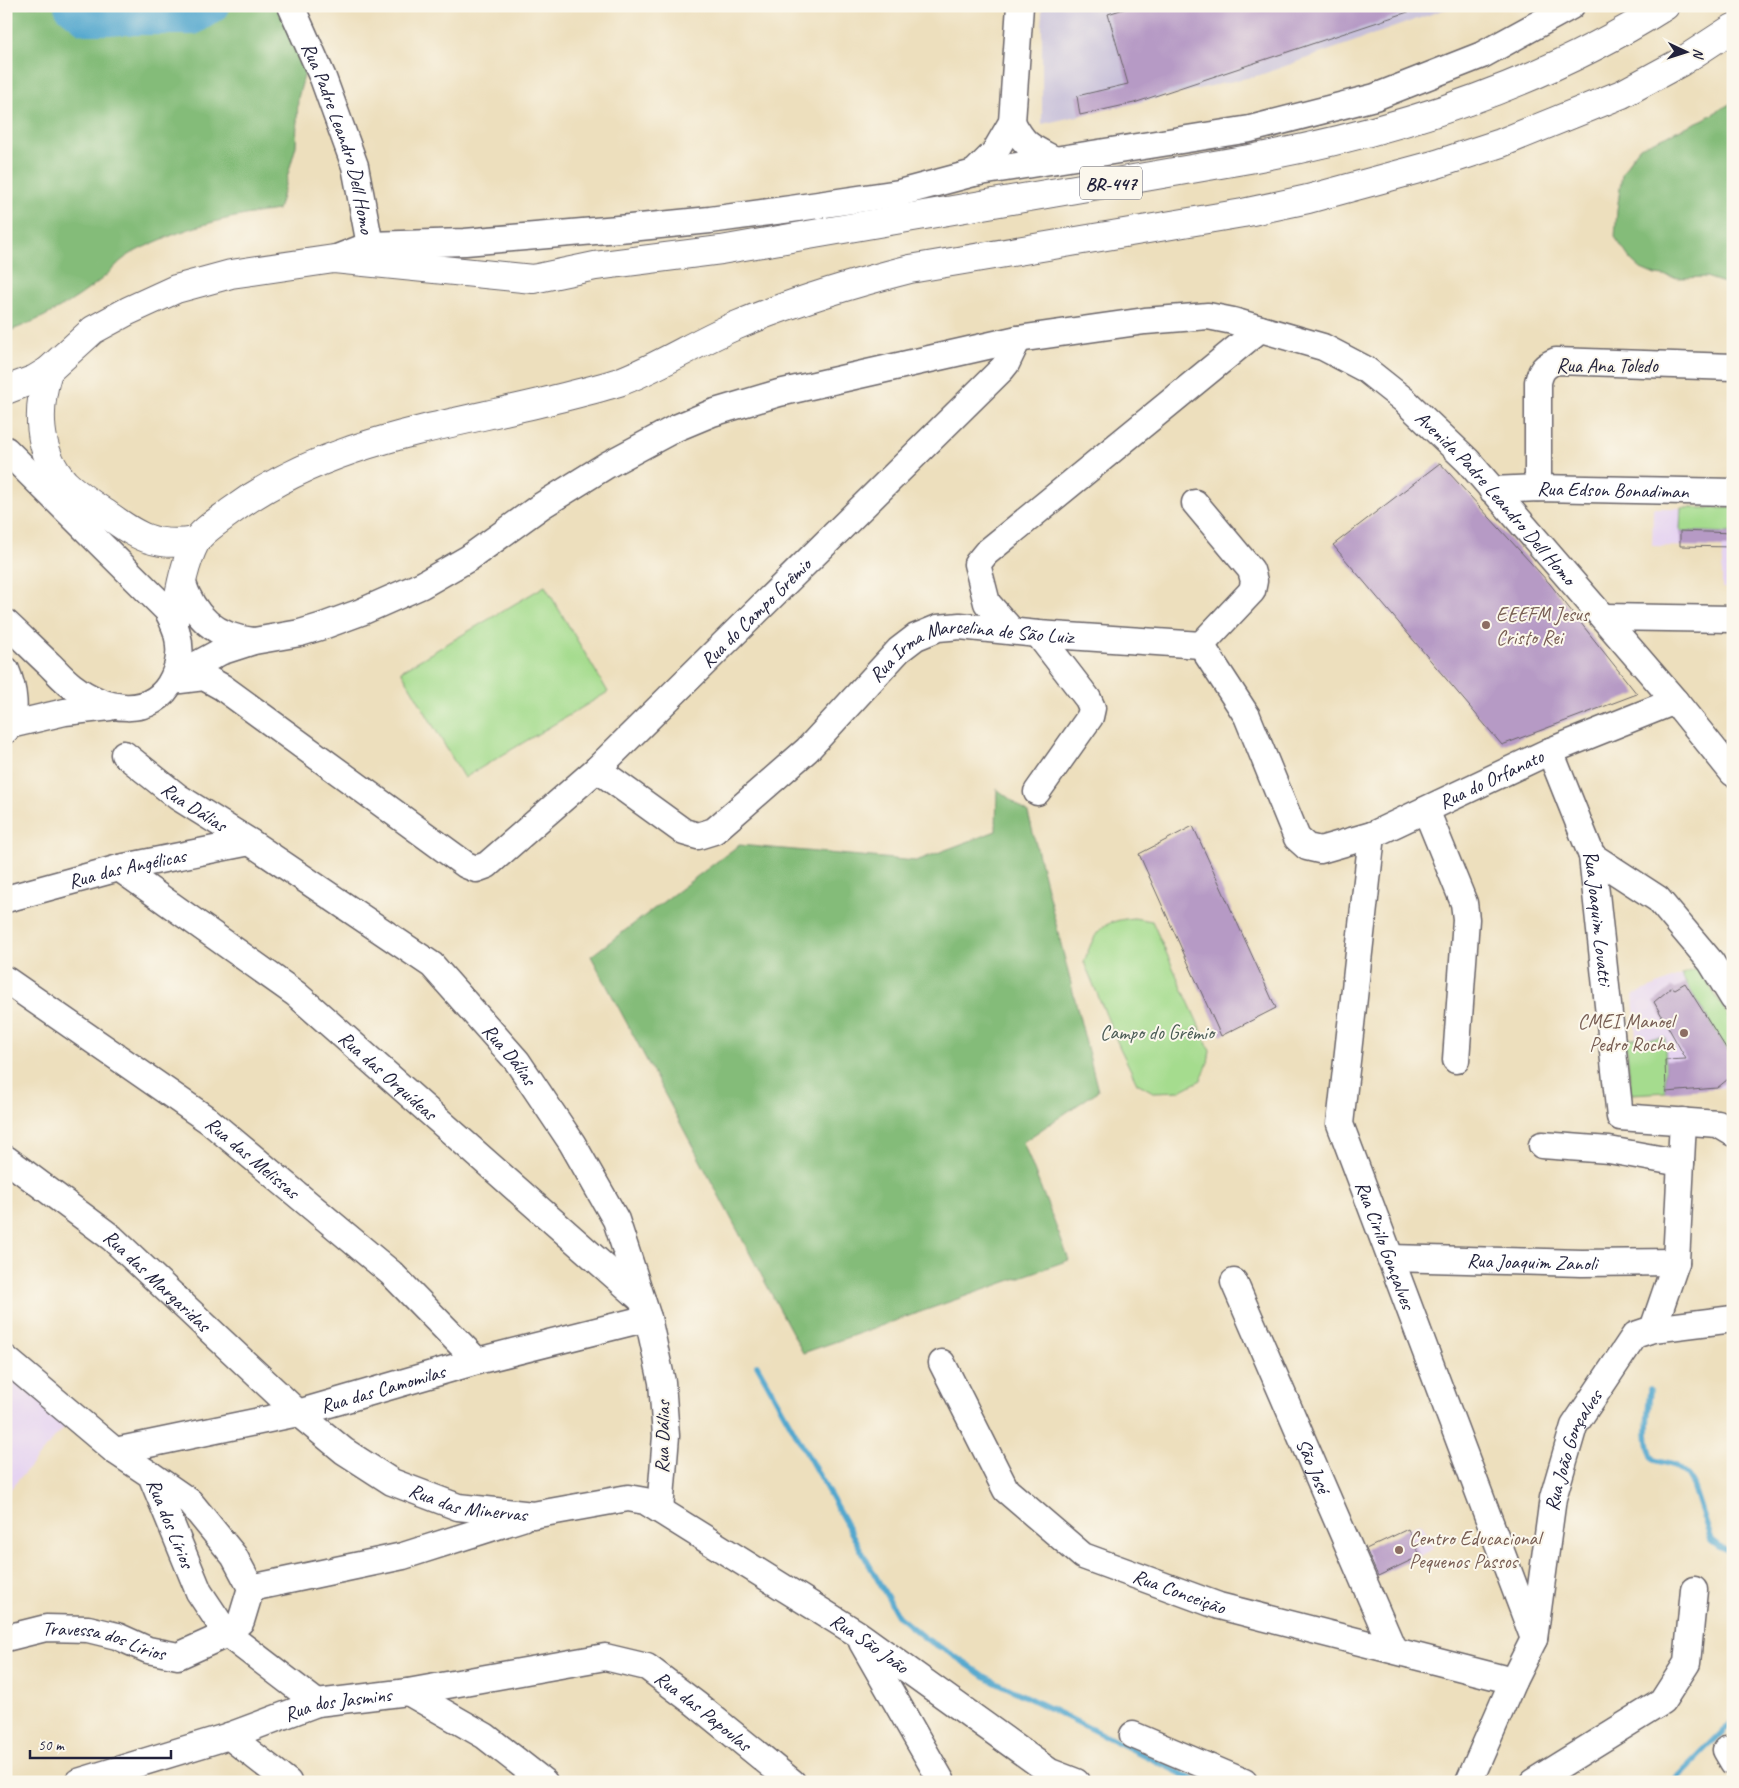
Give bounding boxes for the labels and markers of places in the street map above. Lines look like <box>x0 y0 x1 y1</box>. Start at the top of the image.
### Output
place label: EEEFM Jesus Cristo Rei <box>1496 602 1591 650</box>
marker: EEEFM Jesus Cristo Rei <box>1480 619 1492 631</box>
place label: CMEI Manoel Pedro Rocha <box>1578 1009 1678 1057</box>
marker: CMEI Manoel Pedro Rocha <box>1678 1027 1690 1039</box>
place label: Centro Educacional Pequenos Passos <box>1409 1526 1544 1574</box>
marker: Centro Educacional Pequenos Passos <box>1393 1544 1405 1556</box>

